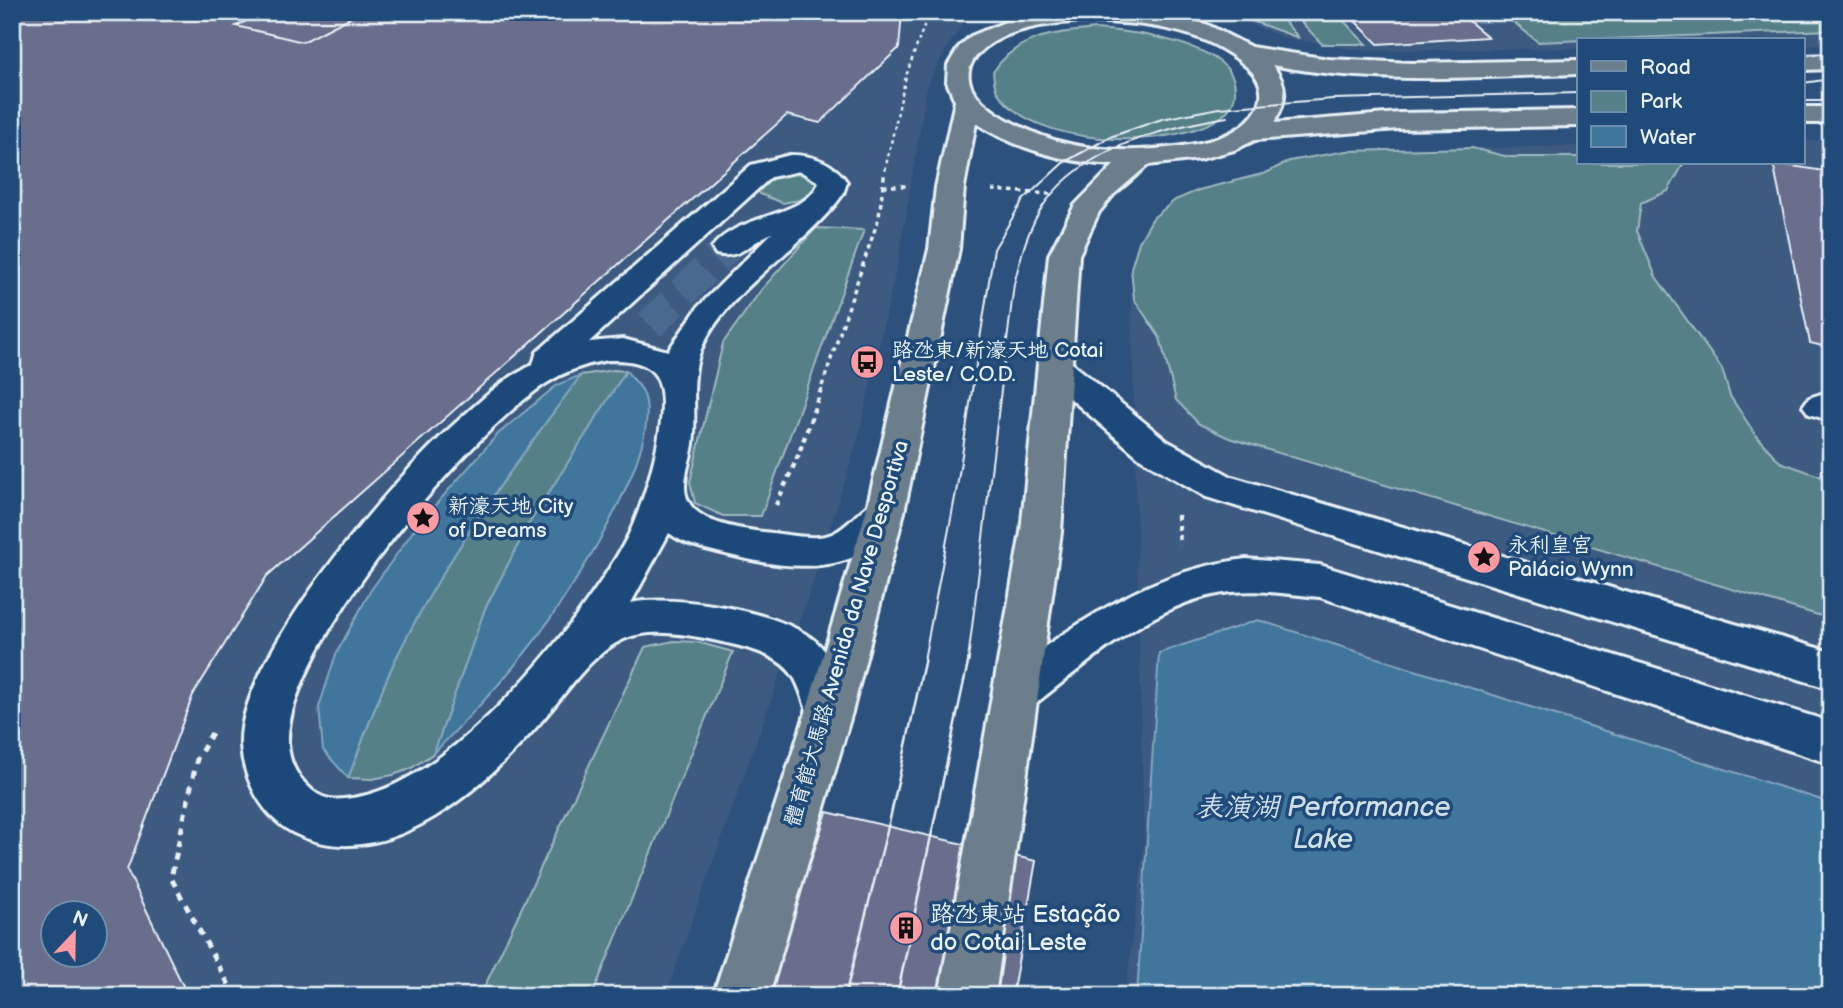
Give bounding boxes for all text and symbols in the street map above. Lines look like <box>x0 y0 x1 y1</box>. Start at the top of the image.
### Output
legend <box>1577 38 1804 164</box>
text: Road <box>1640 55 1691 80</box>
text: Park <box>1640 89 1683 114</box>
text: Water <box>1640 125 1696 150</box>
place label: 路氹東/新濠天地 Cotai Leste/ C.O.D. <box>892 338 1103 387</box>
bus stop icon: 路氹東/新濠天地 Cotai Leste/ C.O.D. <box>848 343 886 381</box>
street label: 體育館大馬路 Avenida da Nave Desportiva <box>780 437 914 829</box>
place label: 新濠天地 City of Dreams <box>448 494 574 543</box>
place icon: 新濠天地 City of Dreams <box>404 499 442 537</box>
place label: 永利皇宮 Palácio Wynn <box>1508 533 1634 582</box>
place icon: 永利皇宮 Palácio Wynn <box>1465 538 1503 576</box>
water label: 表演湖 Performance Lake <box>1195 791 1451 856</box>
north arrow <box>38 900 108 970</box>
place label: 路氹東站 Estação do Cotai Leste <box>930 900 1121 957</box>
text: N <box>69 906 91 933</box>
building icon: 路氹東站 Estação do Cotai Leste <box>887 909 925 947</box>

